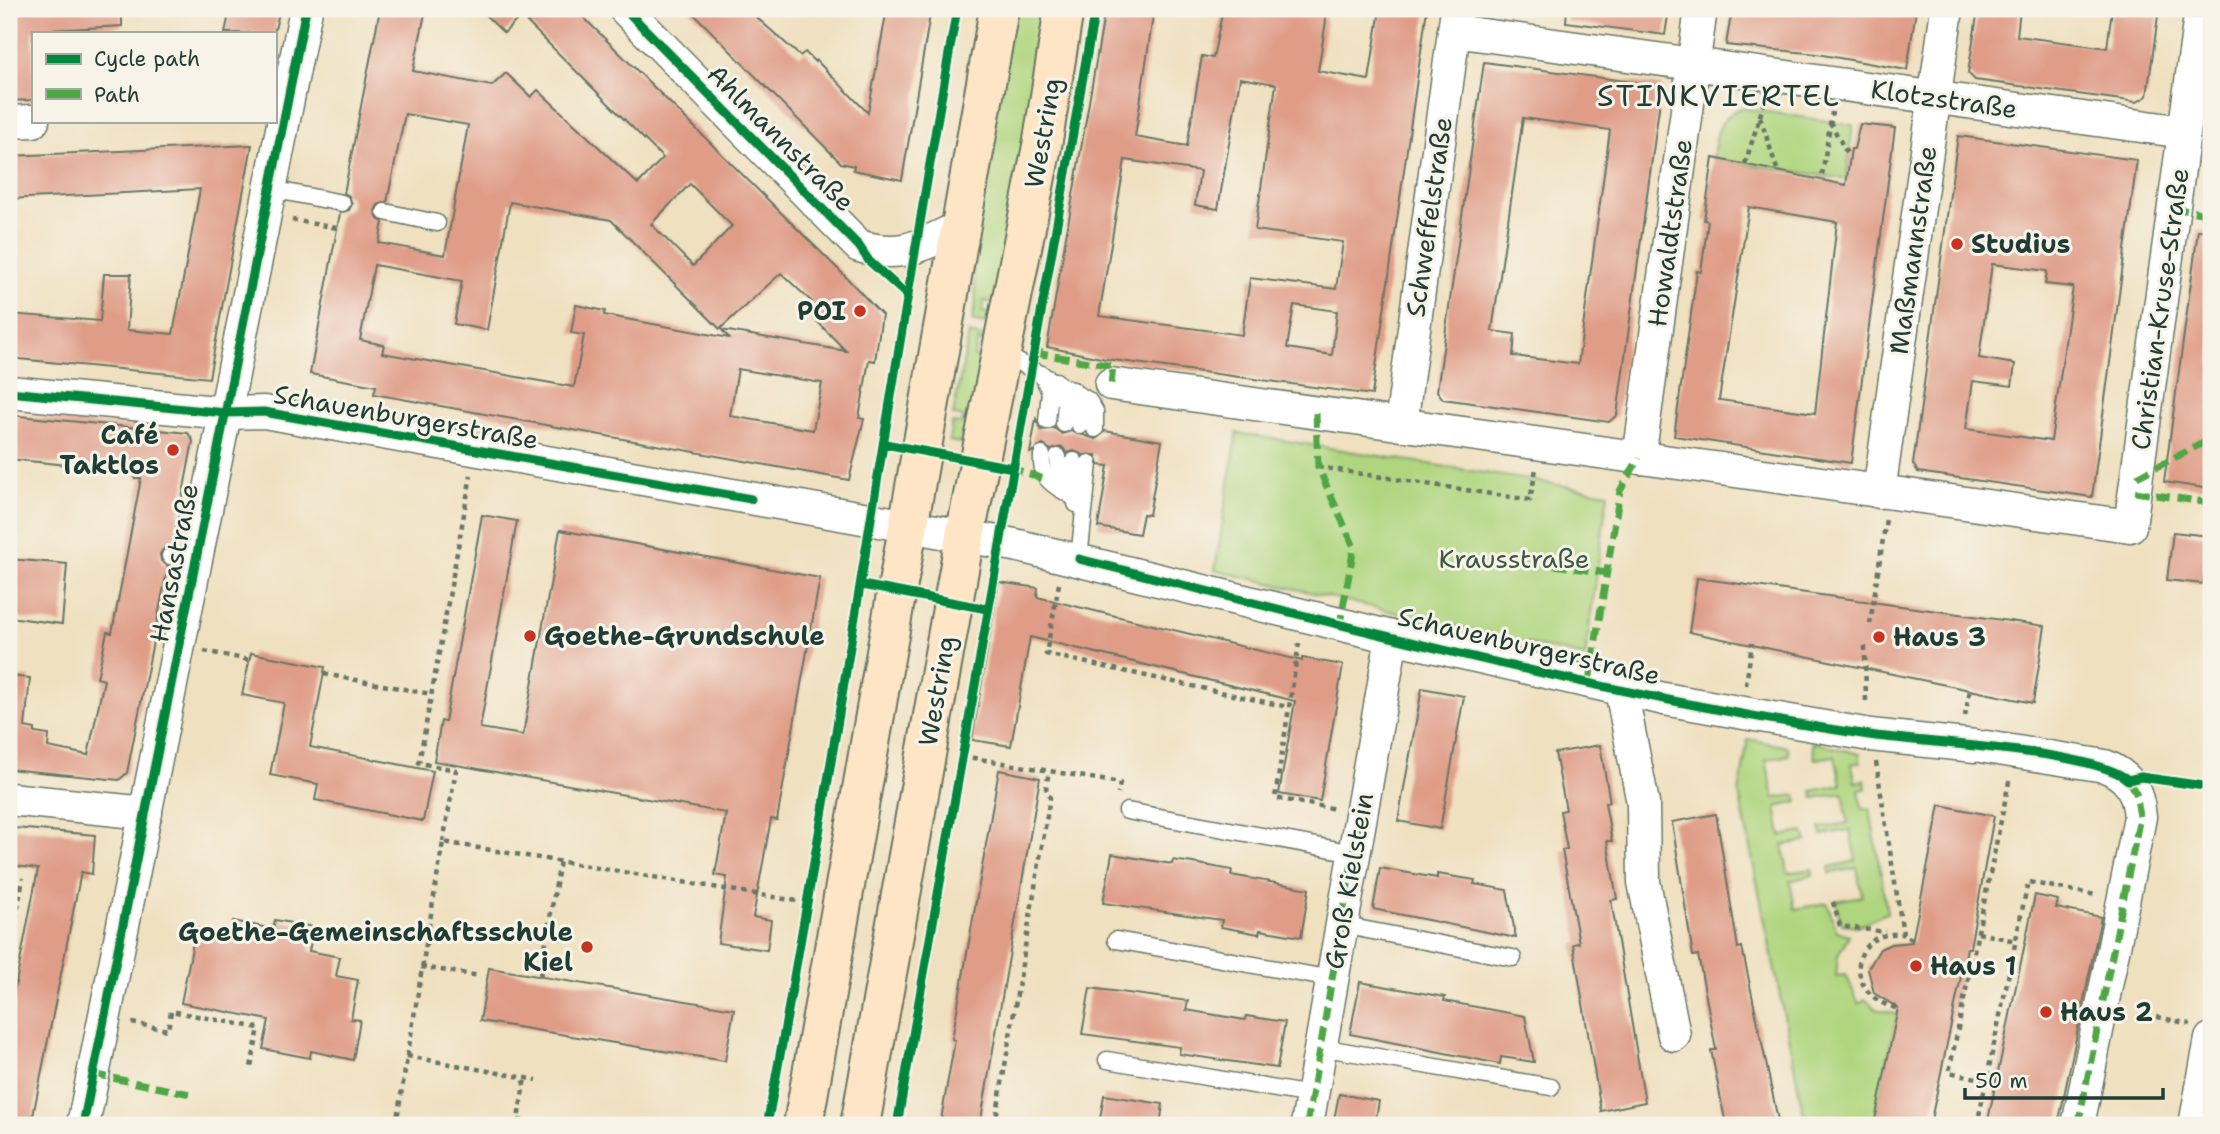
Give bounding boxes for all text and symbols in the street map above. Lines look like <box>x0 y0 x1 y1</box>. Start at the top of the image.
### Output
legend <box>32 32 276 122</box>
text: Cycle path <box>94 45 200 73</box>
street label: Ahlmannstraße <box>700 56 863 219</box>
street label: Klotzstraße <box>1869 71 2020 126</box>
street label: Westring <box>1016 75 1069 191</box>
district label: STINKVIERTEL <box>1597 75 1841 116</box>
text: Path <box>94 81 140 109</box>
street label: Schweffelstraße <box>1397 115 1460 319</box>
street label: Howaldtstraße <box>1639 137 1700 329</box>
street label: Maßmannstraße <box>1881 143 1944 357</box>
street label: Christian-Kruse-Straße <box>2122 166 2197 452</box>
place label: Studius <box>1971 226 2070 261</box>
marker: Studius <box>1949 236 1965 252</box>
place label: POI <box>797 293 846 328</box>
marker: POI <box>852 303 868 319</box>
street label: Schauenburgerstraße <box>271 376 541 457</box>
place label: Café Taktlos <box>60 417 159 482</box>
marker: Café Taktlos <box>165 442 181 458</box>
street label: Hansastraße <box>141 480 206 645</box>
park label: Krausstraße <box>1438 541 1590 576</box>
street label: Schauenburgerstraße <box>1395 598 1664 693</box>
place label: Goethe-Grundschule <box>544 618 825 653</box>
place label: Haus 3 <box>1893 619 1986 654</box>
marker: Goethe-Grundschule <box>522 628 538 644</box>
marker: Haus 3 <box>1871 629 1887 645</box>
street label: Westring <box>910 633 963 749</box>
street label: Groß Kielstein <box>1316 790 1381 972</box>
place label: Goethe-Gemeinschaftsschule Kiel <box>178 914 573 979</box>
marker: Goethe-Gemeinschaftsschule Kiel <box>579 939 595 955</box>
place label: Haus 1 <box>1930 948 2017 983</box>
marker: Haus 1 <box>1908 958 1924 974</box>
place label: Haus 2 <box>2060 994 2153 1029</box>
marker: Haus 2 <box>2038 1004 2054 1020</box>
scale bar <box>1965 1057 2162 1101</box>
text: 50 m <box>1975 1067 2028 1095</box>

